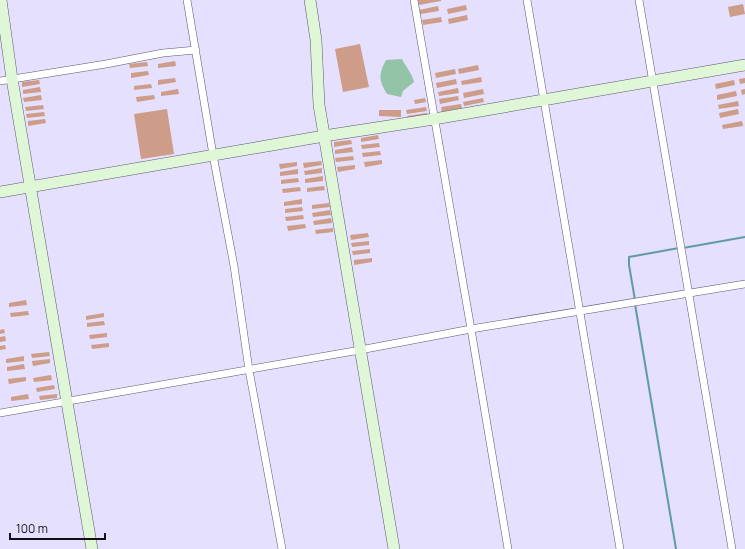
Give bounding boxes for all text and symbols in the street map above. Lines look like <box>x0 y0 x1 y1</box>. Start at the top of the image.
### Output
scale bar <box>10 515 105 541</box>
text: 100 m <box>16 520 48 537</box>

